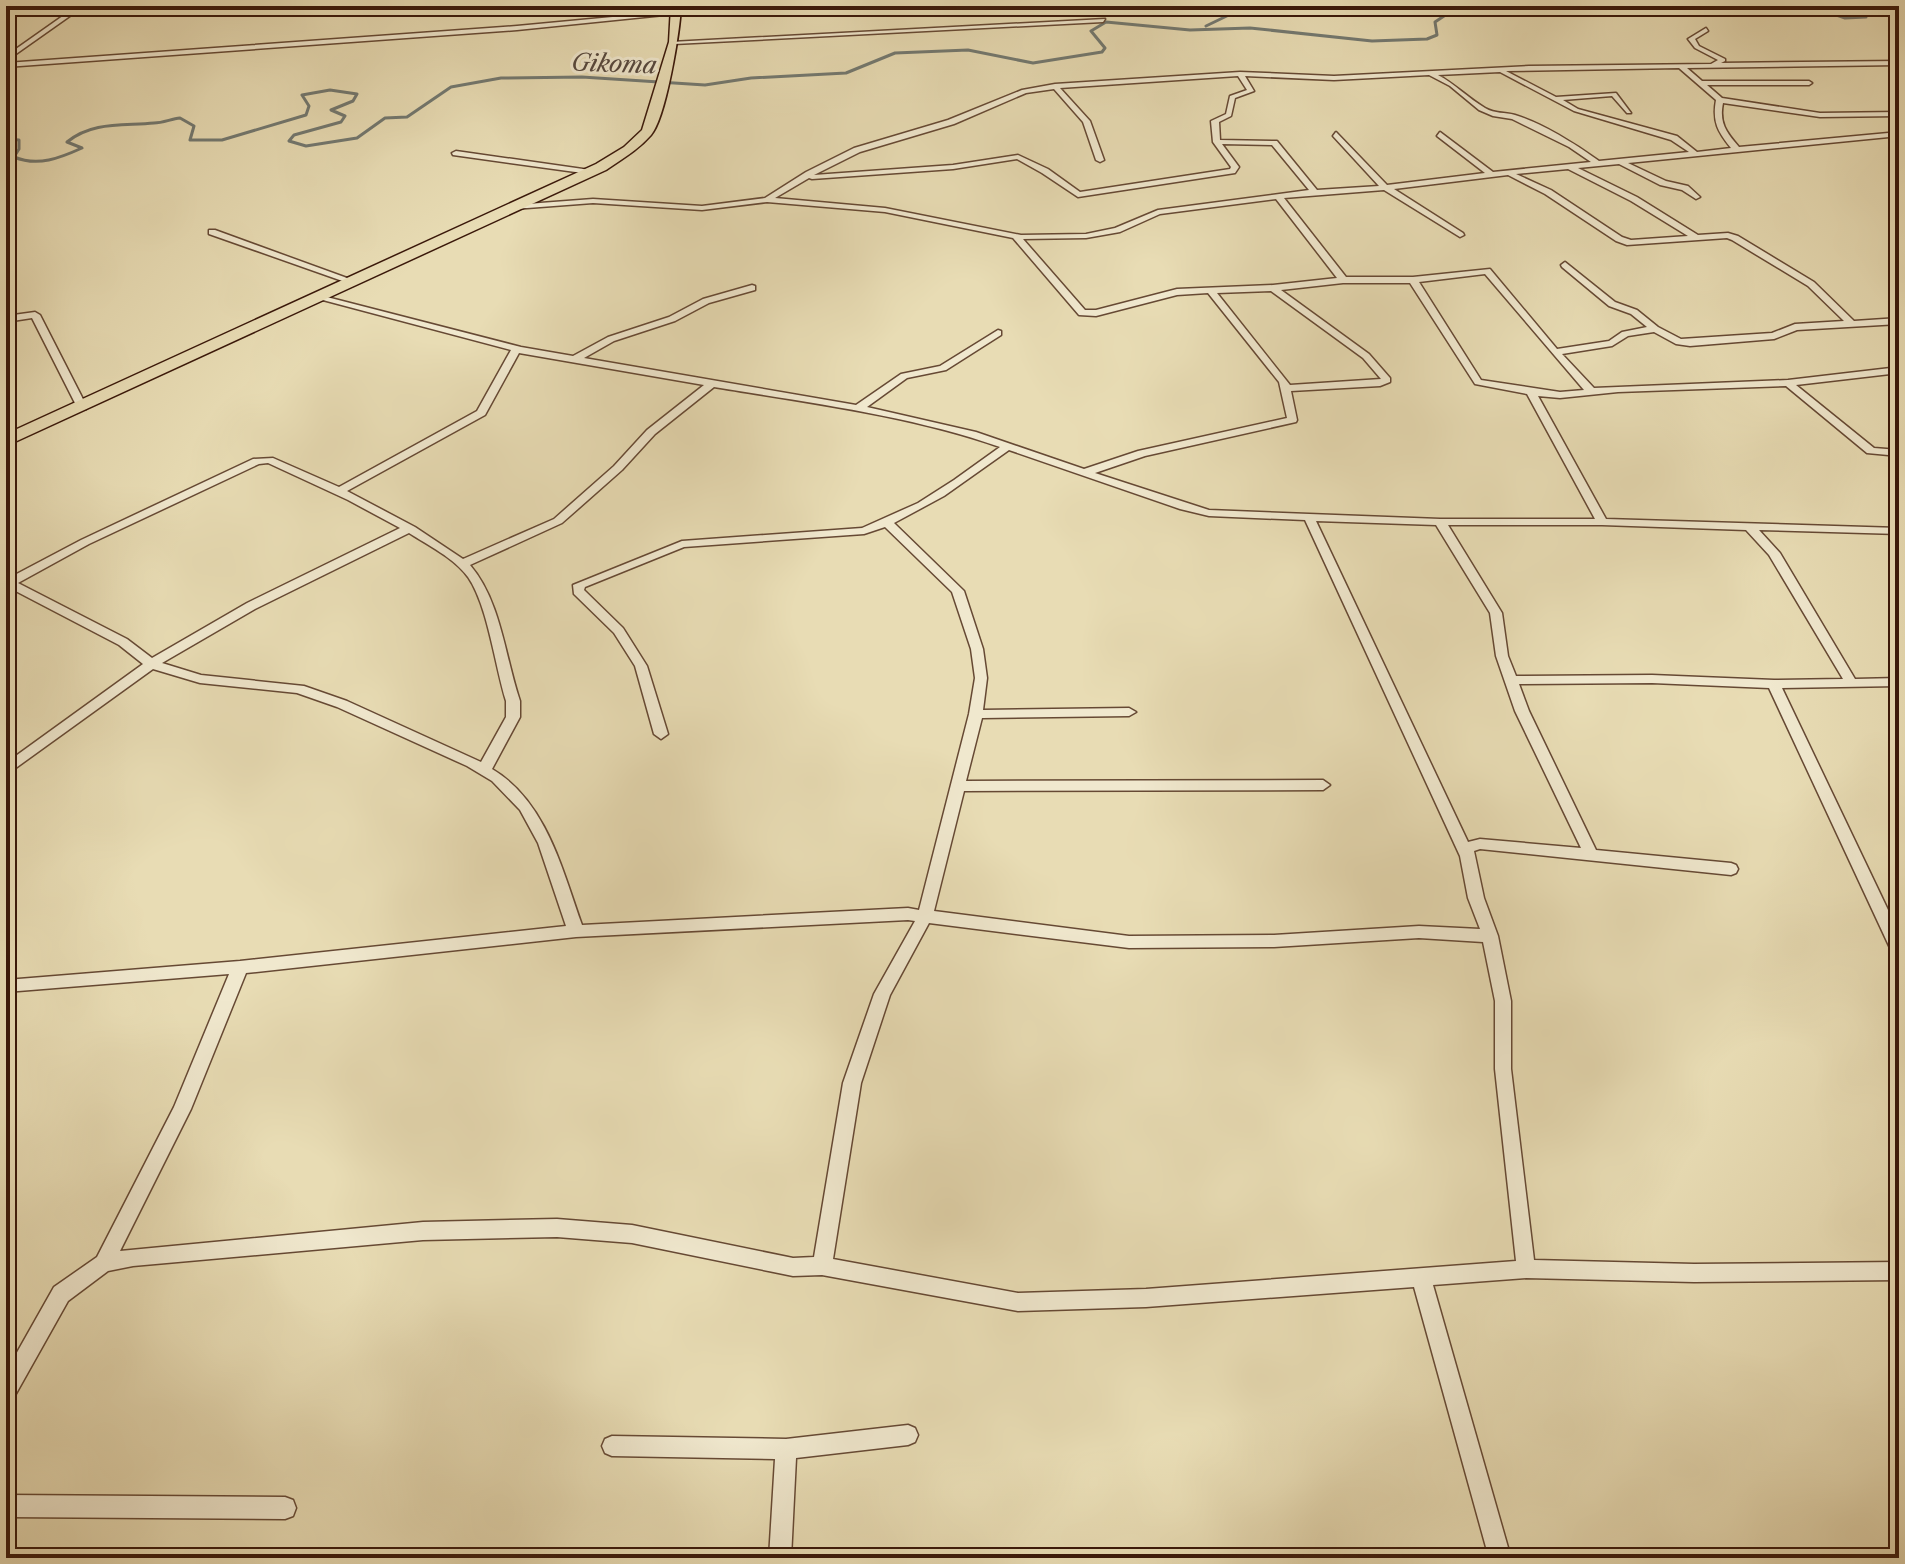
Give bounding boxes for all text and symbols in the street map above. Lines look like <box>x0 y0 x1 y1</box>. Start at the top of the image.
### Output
water label: Gikoma <box>571 48 657 79</box>

